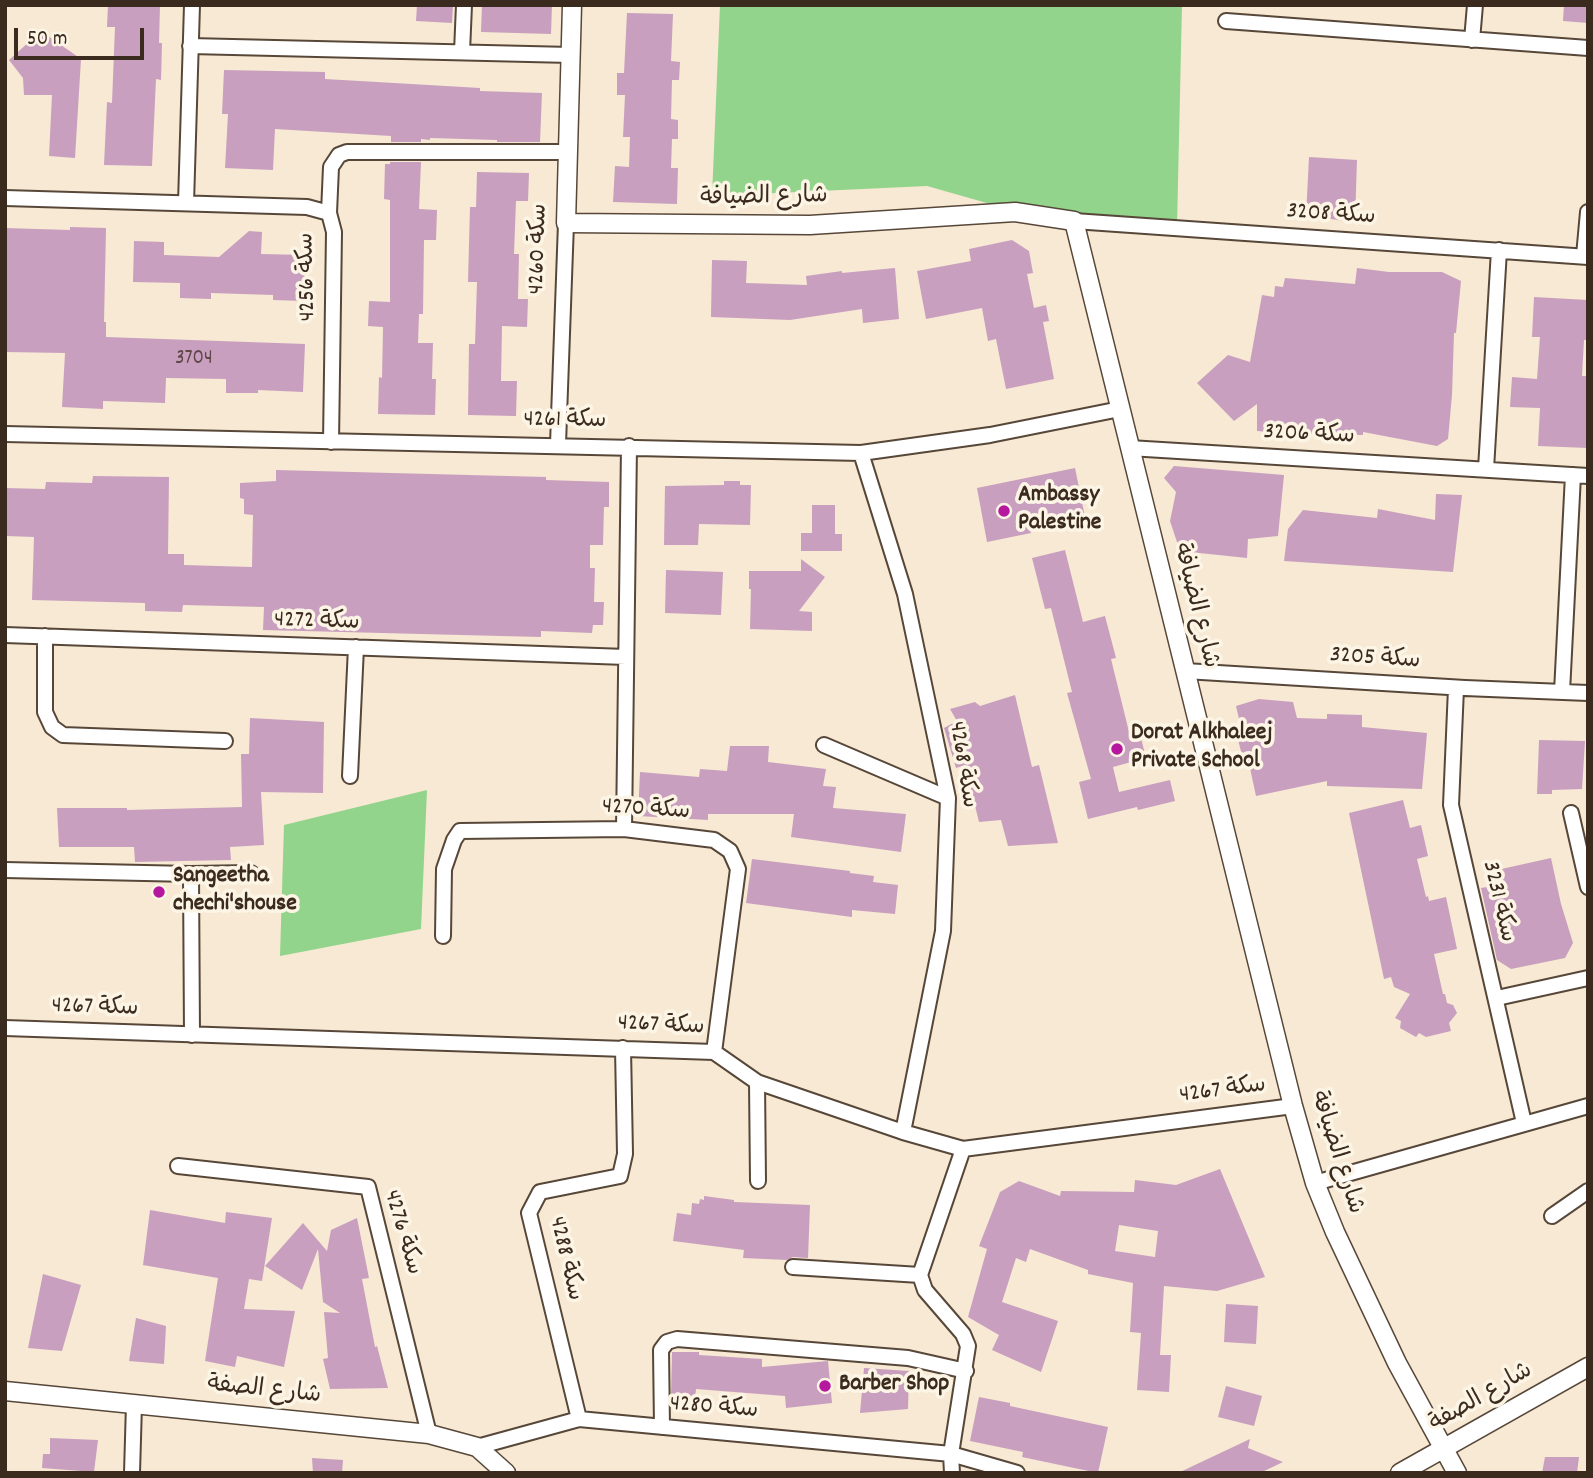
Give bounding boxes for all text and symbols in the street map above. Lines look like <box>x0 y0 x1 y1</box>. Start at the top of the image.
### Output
scale bar <box>18 14 147 58</box>
text: 50 m <box>27 25 67 55</box>
street label: شارع الضيافة <box>700 183 828 215</box>
street label: سكة 3208 <box>1285 199 1377 233</box>
street label: سكة 4260 <box>524 203 556 295</box>
street label: سكة 4256 <box>294 232 324 322</box>
house number: 3704 <box>175 347 213 373</box>
street label: سكة 4261 <box>523 407 607 437</box>
street label: سكة 3206 <box>1263 419 1355 453</box>
place label: Ambassy Palestine <box>1018 483 1101 539</box>
marker: Ambassy Palestine <box>996 503 1012 519</box>
street label: شارع الضيافة <box>1165 541 1223 671</box>
street label: سكة 4272 <box>274 607 360 639</box>
street label: سكة 3205 <box>1329 642 1421 678</box>
street label: سكة 4268 <box>940 720 982 810</box>
place label: Dorat Alkhaleej Private School <box>1131 721 1273 777</box>
marker: Dorat Alkhaleej Private School <box>1109 741 1125 757</box>
street label: سكة 4270 <box>601 794 691 828</box>
street label: سكة 3231 <box>1474 859 1520 945</box>
place label: Sangeetha chechi'shouse <box>173 864 297 920</box>
marker: Sangeetha chechi'shouse <box>151 884 167 900</box>
street label: سكة 4267 <box>51 993 139 1025</box>
street label: سكة 4267 <box>617 1010 705 1044</box>
street label: سكة 4267 <box>1178 1072 1268 1112</box>
street label: شارع الضيافة <box>1302 1088 1368 1218</box>
street label: سكة 4276 <box>375 1187 427 1279</box>
street label: سكة 4288 <box>540 1214 588 1304</box>
street label: شارع الصفة <box>1425 1358 1539 1440</box>
street label: شارع الصفة <box>206 1372 322 1412</box>
place label: Barber Shop <box>839 1372 949 1400</box>
marker: Barber Shop <box>817 1378 833 1394</box>
street label: سكة 4280 <box>669 1391 759 1427</box>

